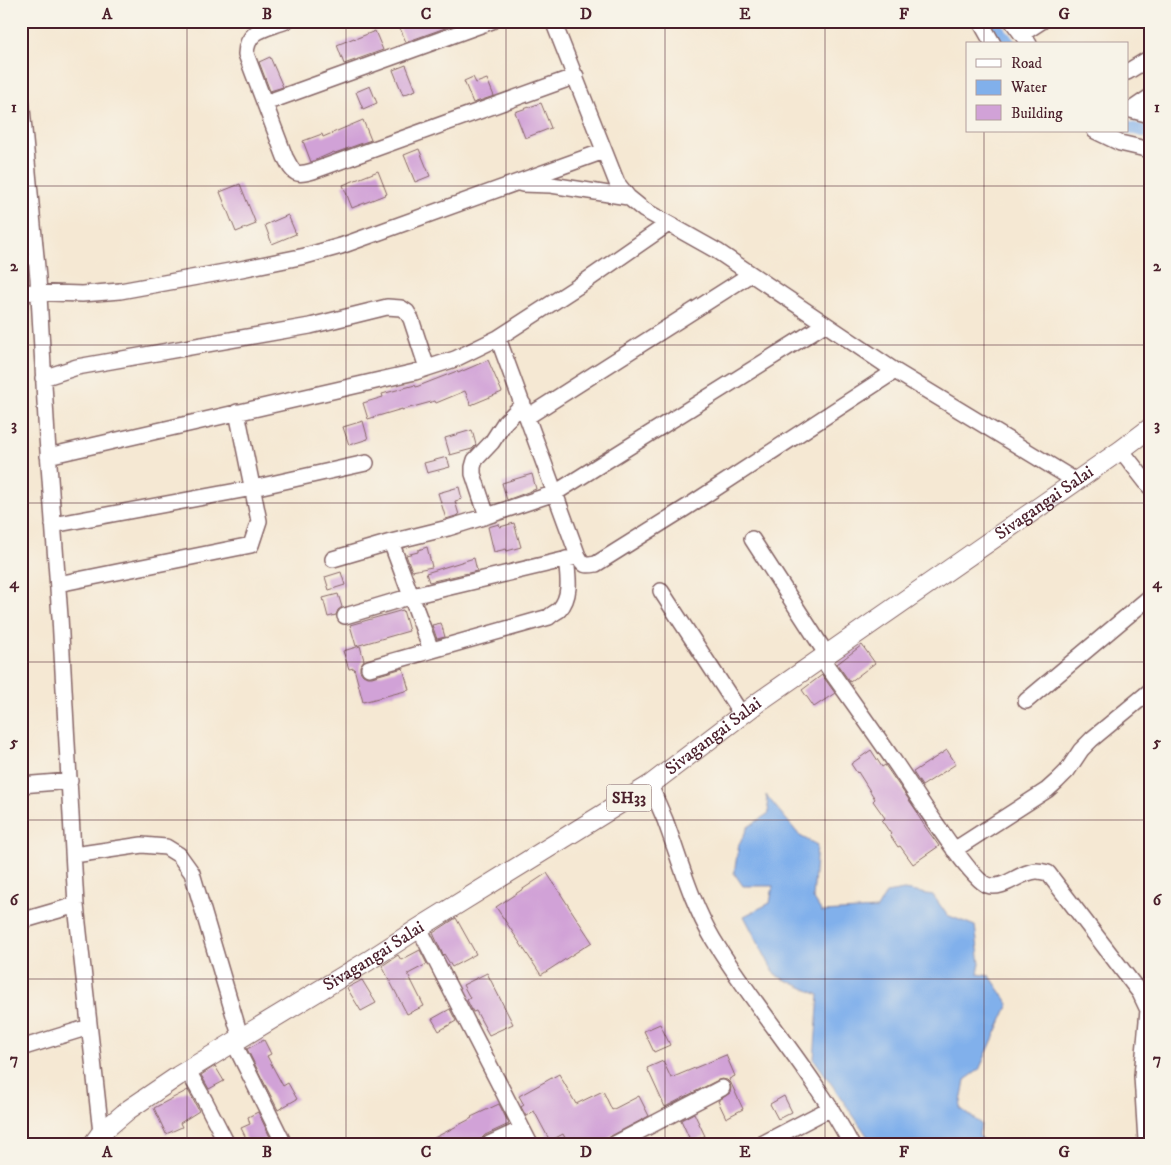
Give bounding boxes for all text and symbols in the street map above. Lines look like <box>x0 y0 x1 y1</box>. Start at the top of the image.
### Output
text: A <box>101 4 113 24</box>
text: B <box>262 4 272 24</box>
text: C <box>421 4 431 24</box>
text: D <box>580 4 592 24</box>
text: E <box>739 4 751 24</box>
text: F <box>899 4 909 24</box>
text: G <box>1058 4 1070 24</box>
legend <box>966 42 1128 132</box>
text: Road <box>1011 54 1043 73</box>
text: Water <box>1010 78 1047 97</box>
text: 1 <box>11 97 17 117</box>
text: 1 <box>1154 97 1160 117</box>
text: Building <box>1011 104 1063 123</box>
text: 2 <box>10 256 19 276</box>
text: 2 <box>1153 256 1162 276</box>
text: 3 <box>11 415 17 435</box>
text: 3 <box>1154 415 1160 435</box>
street label: Sivagangai Salai <box>991 461 1098 545</box>
text: 4 <box>8 573 19 593</box>
text: 4 <box>1151 573 1162 593</box>
street label: Sivagangai Salai <box>661 693 766 780</box>
text: 5 <box>9 732 18 752</box>
text: 5 <box>1152 732 1161 752</box>
road number: SH33 <box>606 784 652 811</box>
text: 6 <box>10 890 20 910</box>
text: 6 <box>1153 890 1163 910</box>
street label: Sivagangai Salai <box>319 916 428 996</box>
text: 7 <box>10 1049 18 1069</box>
text: 7 <box>1153 1049 1161 1069</box>
text: A <box>101 1142 113 1162</box>
text: B <box>262 1142 272 1162</box>
text: C <box>421 1142 431 1162</box>
text: D <box>580 1142 592 1162</box>
text: E <box>739 1142 751 1162</box>
text: F <box>899 1142 909 1162</box>
text: G <box>1058 1142 1070 1162</box>

